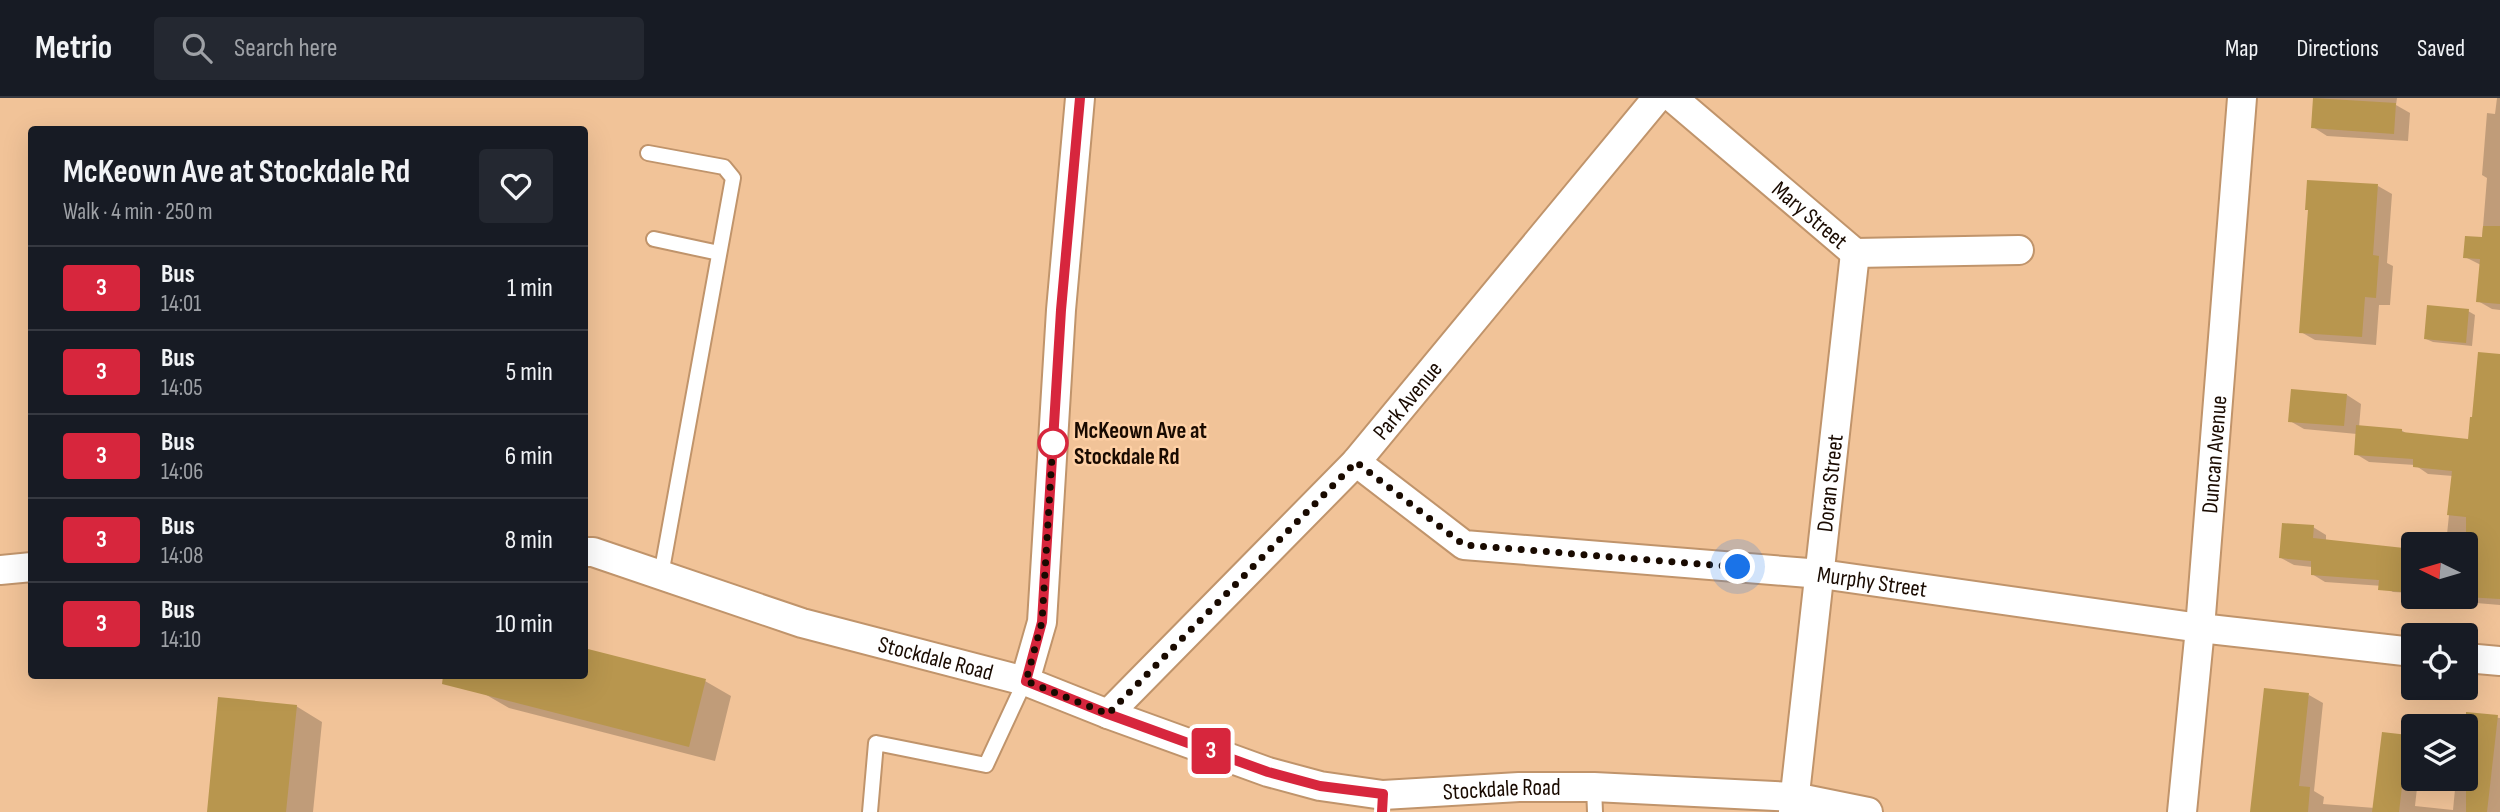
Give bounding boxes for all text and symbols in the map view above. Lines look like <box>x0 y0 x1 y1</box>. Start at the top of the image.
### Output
search box <box>154 17 644 80</box>
text: Metrio <box>35 28 112 68</box>
icon: search <box>178 29 216 67</box>
text: Search here <box>234 33 337 64</box>
text: Map <box>2225 34 2258 63</box>
text: Directions <box>2296 34 2379 63</box>
text: Saved <box>2417 34 2465 63</box>
button: heart <box>479 149 553 223</box>
text: McKeown Ave at Stockdale Rd <box>63 152 410 192</box>
street label: Mary Street <box>1766 175 1853 255</box>
text: Walk · 4 min · 250 m <box>63 198 213 226</box>
text: Bus <box>161 259 195 290</box>
text: 3 <box>96 273 107 302</box>
text: 1 min <box>507 273 553 304</box>
text: 14:01 <box>161 290 201 318</box>
text: Bus <box>161 343 195 374</box>
street label: Park Avenue <box>1367 356 1449 446</box>
text: 3 <box>96 357 107 386</box>
text: 5 min <box>506 357 553 388</box>
text: 14:05 <box>161 374 202 402</box>
street label: Duncan Avenue <box>2196 394 2233 515</box>
place label: McKeown Ave at Stockdale Rd <box>1074 417 1207 471</box>
text: Bus <box>161 427 195 458</box>
marker: McKeown Ave at Stockdale Rd <box>1038 428 1068 458</box>
street label: Doran Street <box>1811 433 1850 533</box>
text: 3 <box>96 441 107 470</box>
text: 6 min <box>505 441 553 472</box>
text: 14:06 <box>161 458 203 486</box>
text: Bus <box>161 511 195 542</box>
text: 3 <box>96 525 107 554</box>
text: 8 min <box>505 525 553 556</box>
north arrow <box>2401 532 2478 609</box>
map controls <box>2401 532 2478 791</box>
text: 14:08 <box>161 542 203 570</box>
your location <box>1720 549 1755 584</box>
street label: Murphy Street <box>1815 561 1929 604</box>
text: Bus <box>161 595 195 626</box>
text: 3 <box>96 609 107 638</box>
text: 10 min <box>496 609 553 640</box>
button: locate <box>2401 623 2478 700</box>
text: 14:10 <box>161 626 201 654</box>
street label: Stockdale Road <box>875 630 996 687</box>
button: layers <box>2401 714 2478 791</box>
line badge: 3 <box>1188 728 1234 774</box>
text: 3 <box>1206 736 1216 765</box>
street label: Stockdale Road <box>1442 774 1561 806</box>

